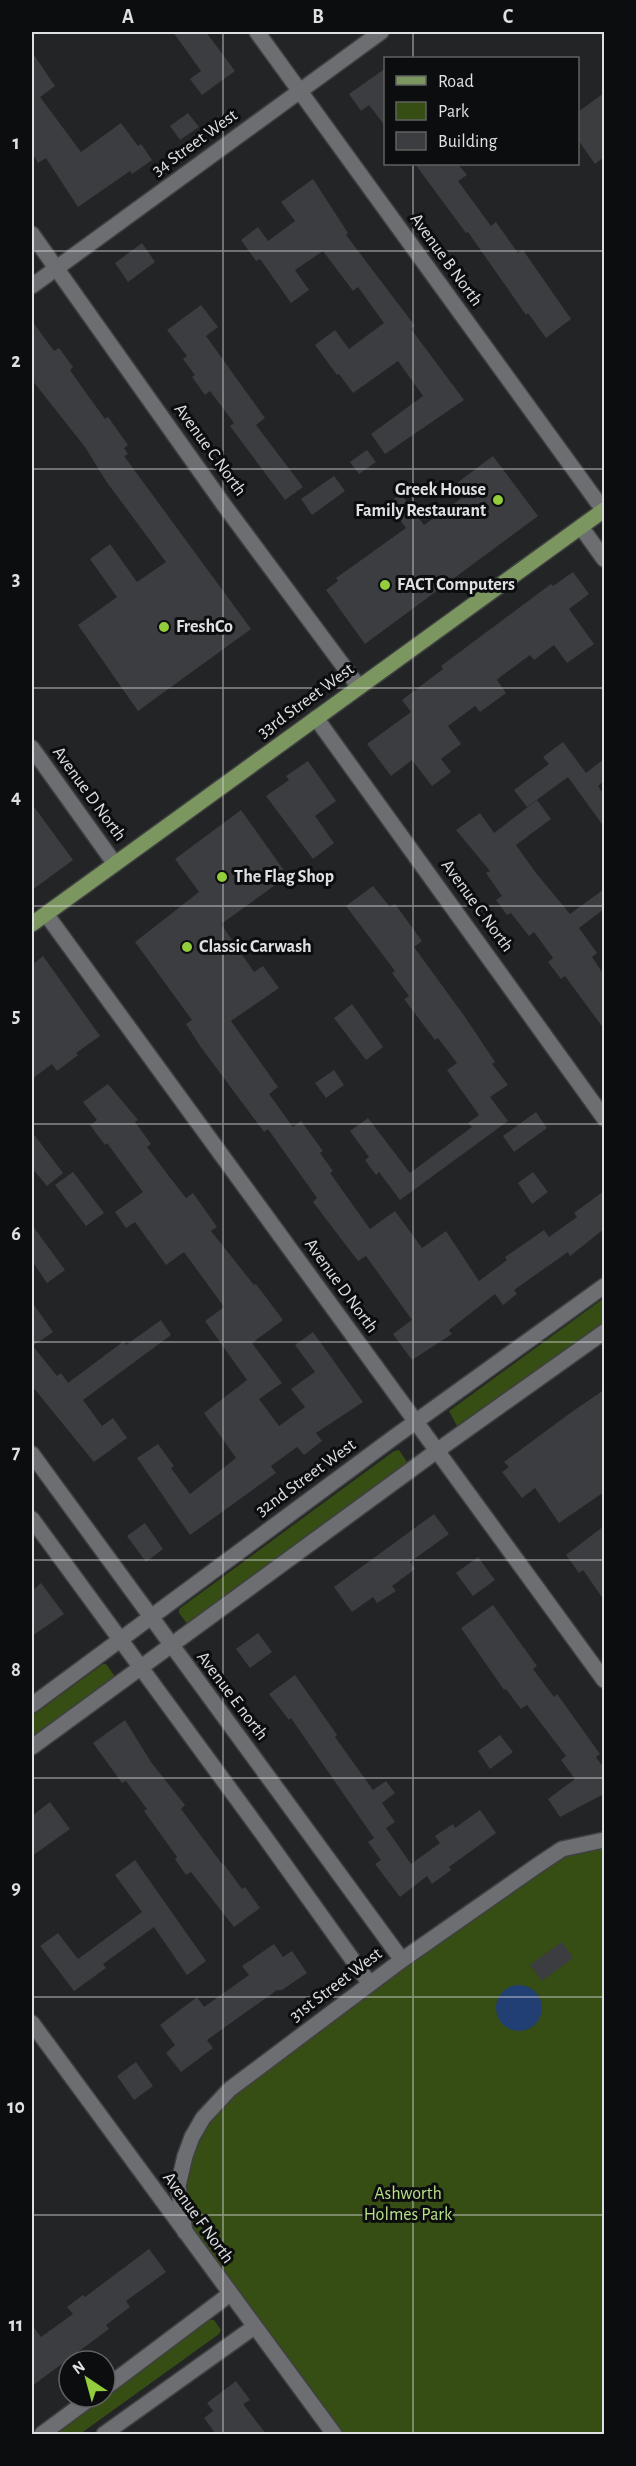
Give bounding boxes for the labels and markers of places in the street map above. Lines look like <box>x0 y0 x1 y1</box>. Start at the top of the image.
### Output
place label: Greek House Family Restaurant <box>355 481 486 520</box>
marker: Greek House Family Restaurant <box>491 493 505 507</box>
place label: FACT Computers <box>397 576 515 594</box>
marker: FACT Computers <box>378 578 392 592</box>
place label: FreshCo <box>176 618 233 636</box>
marker: FreshCo <box>157 620 171 634</box>
place label: The Flag Shop <box>234 868 334 886</box>
marker: The Flag Shop <box>215 870 229 884</box>
place label: Classic Carwash <box>199 938 312 956</box>
marker: Classic Carwash <box>180 940 194 954</box>

